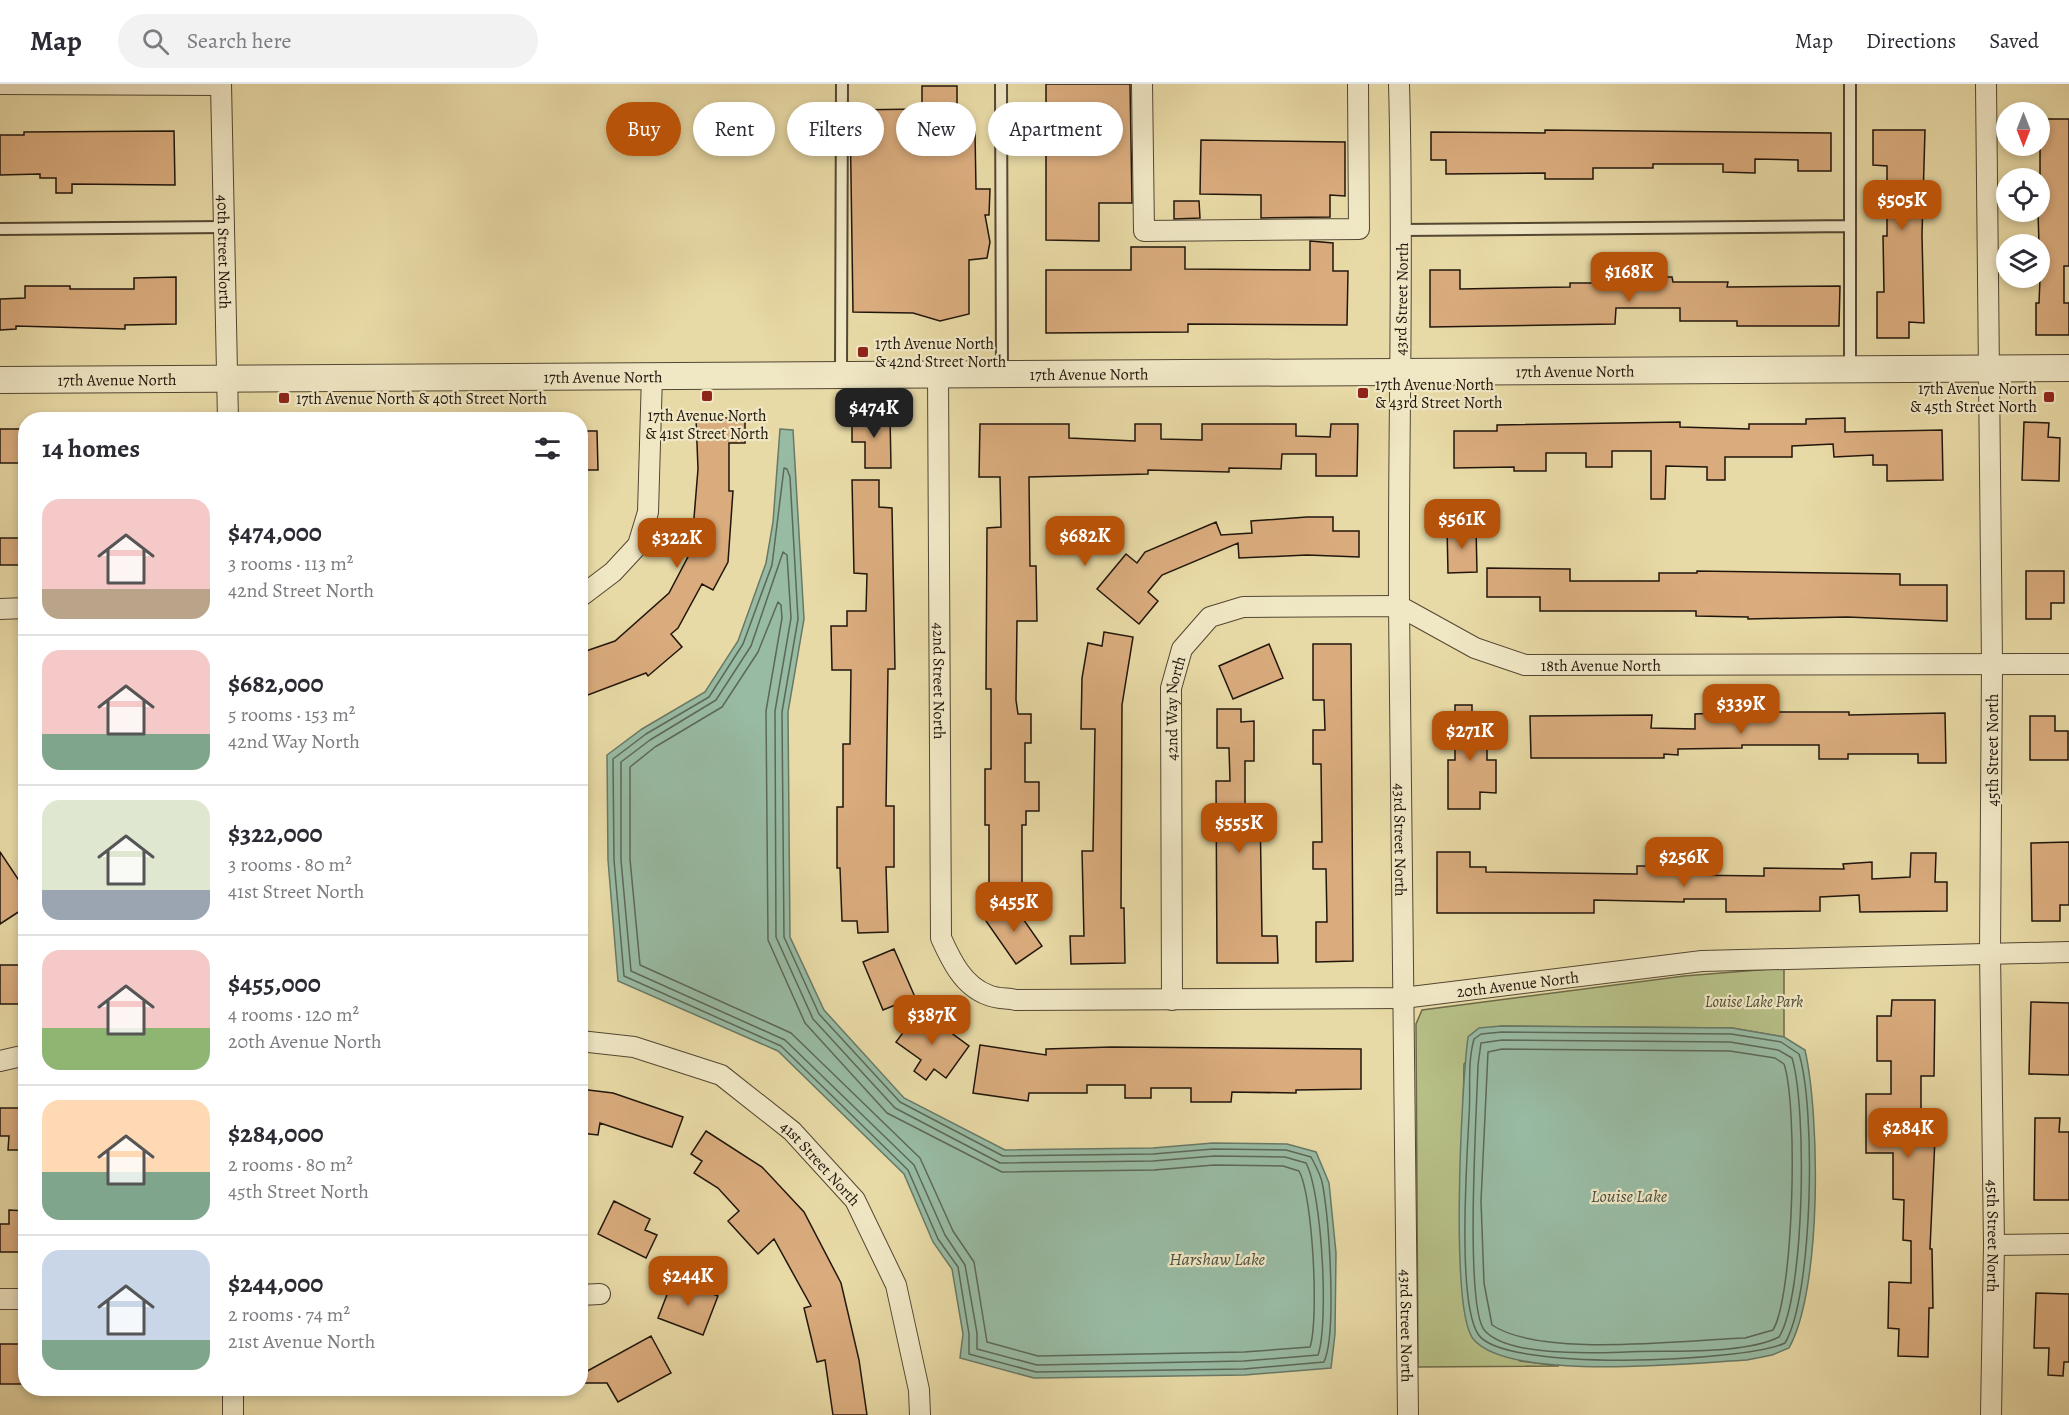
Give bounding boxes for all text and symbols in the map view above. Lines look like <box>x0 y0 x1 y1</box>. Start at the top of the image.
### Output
search box <box>118 14 538 68</box>
text: Map <box>30 22 82 60</box>
icon: search <box>139 25 172 58</box>
text: Search here <box>187 26 291 56</box>
text: Map <box>1795 27 1833 55</box>
text: Directions <box>1866 27 1956 55</box>
text: Saved <box>1989 27 2039 55</box>
chip: Buy <box>606 102 681 156</box>
chip: Rent <box>693 102 775 156</box>
chip: Filters <box>787 102 884 156</box>
chip: New <box>896 102 976 156</box>
chip: Apartment <box>988 102 1123 156</box>
north arrow <box>1996 102 2050 156</box>
map controls <box>1996 102 2050 288</box>
button: locate <box>1996 168 2050 222</box>
pin: $505K <box>1860 180 1944 231</box>
text: $505K <box>1877 186 1927 213</box>
street label: 40th Street North <box>211 195 236 310</box>
button: layers <box>1996 234 2050 288</box>
street label: 43rd Street North <box>1390 242 1414 356</box>
pin: $168K <box>1587 252 1671 303</box>
text: $168K <box>1605 258 1653 285</box>
place label: 17th Avenue North & 42nd Street North <box>875 333 1007 373</box>
marker: 17th Avenue North & 42nd Street North <box>856 345 870 359</box>
street label: 17th Avenue North <box>1515 361 1635 383</box>
street label: 17th Avenue North <box>1029 363 1149 386</box>
street label: 17th Avenue North <box>543 366 663 389</box>
street label: 17th Avenue North <box>57 369 177 392</box>
place label: 17th Avenue North & 43rd Street North <box>1375 374 1503 414</box>
place label: 17th Avenue North & 45th Street North <box>1910 378 2037 418</box>
marker: 17th Avenue North & 43rd Street North <box>1356 386 1370 400</box>
place label: 17th Avenue North & 40th Street North <box>296 388 547 410</box>
pin: $474K <box>832 388 916 439</box>
marker: 17th Avenue North & 41st Street North <box>700 389 714 403</box>
marker: 17th Avenue North & 45th Street North <box>2042 390 2056 404</box>
marker: 17th Avenue North & 40th Street North <box>277 391 291 405</box>
text: $474K <box>849 394 899 421</box>
place label: 17th Avenue North & 41st Street North <box>645 405 769 445</box>
text: 14 homes <box>42 431 140 466</box>
icon: filters <box>531 432 564 465</box>
pin: $561K <box>1420 499 1504 550</box>
text: $561K <box>1438 505 1486 532</box>
text: $474,000 <box>228 515 322 550</box>
pin: $682K <box>1043 516 1127 567</box>
pin: $322K <box>635 518 719 569</box>
text: $682K <box>1059 522 1111 549</box>
icon: home <box>90 523 162 595</box>
text: $322K <box>652 524 702 551</box>
text: 3 rooms · 113 m² <box>228 550 353 577</box>
text: 42nd Street North <box>228 577 374 604</box>
street label: 42nd Street North <box>927 622 950 740</box>
street label: 42nd Way North <box>1161 653 1192 761</box>
street label: 18th Avenue North <box>1541 655 1661 677</box>
text: $682,000 <box>228 666 324 701</box>
icon: home <box>90 674 162 746</box>
pin: $339K <box>1699 684 1783 735</box>
text: $339K <box>1717 690 1765 717</box>
street label: 45th Street North <box>1982 693 2004 806</box>
text: 5 rooms · 153 m² <box>228 701 355 728</box>
pin: $271K <box>1428 711 1512 762</box>
text: $271K <box>1446 717 1494 744</box>
text: 42nd Way North <box>228 728 360 755</box>
street label: 43rd Street North <box>1388 783 1411 897</box>
pin: $555K <box>1197 803 1281 854</box>
text: $555K <box>1215 809 1263 836</box>
text: $322,000 <box>228 816 323 851</box>
icon: home <box>90 824 162 896</box>
pin: $256K <box>1642 837 1726 888</box>
text: $256K <box>1659 843 1709 870</box>
text: 3 rooms · 80 m² <box>228 851 352 878</box>
text: 41st Street North <box>228 878 365 905</box>
pin: $455K <box>972 882 1056 933</box>
text: $455K <box>990 888 1038 915</box>
text: $455,000 <box>228 966 321 1001</box>
street label: 20th Avenue North <box>1455 966 1581 1003</box>
icon: home <box>90 974 162 1046</box>
park label: Louise Lake Park <box>1705 991 1803 1013</box>
pin: $387K <box>890 995 974 1046</box>
text: 4 rooms · 120 m² <box>228 1001 359 1028</box>
text: $387K <box>907 1001 957 1028</box>
text: 20th Avenue North <box>228 1028 382 1055</box>
pin: $284K <box>1866 1108 1950 1159</box>
text: $284K <box>1882 1114 1934 1141</box>
text: $284,000 <box>228 1116 324 1151</box>
street label: 41st Street North <box>775 1116 865 1211</box>
icon: home <box>90 1124 162 1196</box>
text: 2 rooms · 80 m² <box>228 1151 353 1178</box>
text: 45th Street North <box>228 1178 369 1205</box>
street label: 45th Street North <box>1981 1179 2004 1293</box>
water label: Louise Lake <box>1591 1184 1668 1208</box>
water label: Harshaw Lake <box>1169 1247 1266 1271</box>
pin: $244K <box>646 1256 730 1307</box>
text: $244K <box>663 1262 713 1289</box>
text: $244,000 <box>228 1266 323 1301</box>
street label: 43rd Street North <box>1394 1269 1418 1383</box>
icon: home <box>90 1274 162 1346</box>
text: 2 rooms · 74 m² <box>228 1301 350 1328</box>
text: 21st Avenue North <box>228 1328 375 1355</box>

